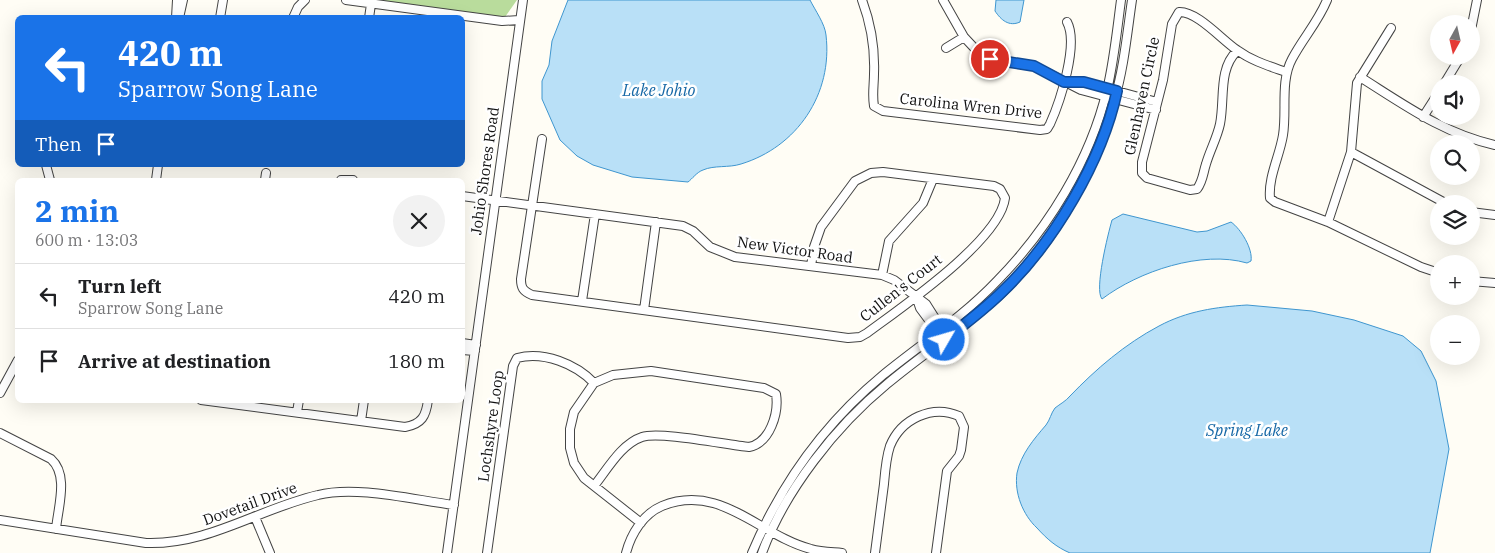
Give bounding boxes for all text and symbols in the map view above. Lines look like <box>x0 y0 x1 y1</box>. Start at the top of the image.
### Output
north arrow <box>1430 15 1480 65</box>
map controls <box>1430 15 1480 365</box>
text: 420 m <box>118 30 223 76</box>
icon: left <box>35 35 100 100</box>
street label: Glenhaven Circle <box>1120 35 1163 157</box>
pin <box>969 38 1011 80</box>
icon: arrive <box>976 45 1004 73</box>
text: Sparrow Song Lane <box>118 74 318 103</box>
button: sound <box>1430 75 1480 125</box>
water label: Lake Johio <box>622 80 695 100</box>
street label: Carolina Wren Drive <box>899 89 1043 122</box>
street label: Johio Shores Road <box>466 106 503 236</box>
icon: arrive <box>92 130 120 158</box>
text: Then <box>35 132 82 156</box>
button: search <box>1430 135 1480 185</box>
text: 2 min <box>35 191 119 230</box>
button: close <box>393 195 445 247</box>
button: layers <box>1430 195 1480 245</box>
text: 600 m · 13:03 <box>35 230 138 250</box>
street label: New Victor Road <box>736 232 854 267</box>
street label: Cullen's Court <box>856 250 946 326</box>
button: + <box>1430 255 1480 305</box>
text: Turn left <box>78 274 161 298</box>
icon: left <box>35 282 63 310</box>
text: 420 m <box>388 284 445 308</box>
text: Sparrow Song Lane <box>78 298 223 318</box>
position arrow <box>917 313 969 365</box>
button: − <box>1430 315 1480 365</box>
icon: arrive <box>35 347 63 375</box>
text: Arrive at destination <box>78 349 271 373</box>
text: 180 m <box>388 349 445 373</box>
street label: Lochshyre Loop <box>473 369 508 483</box>
water label: Spring Lake <box>1205 420 1288 440</box>
street label: Dovetail Drive <box>200 478 300 529</box>

